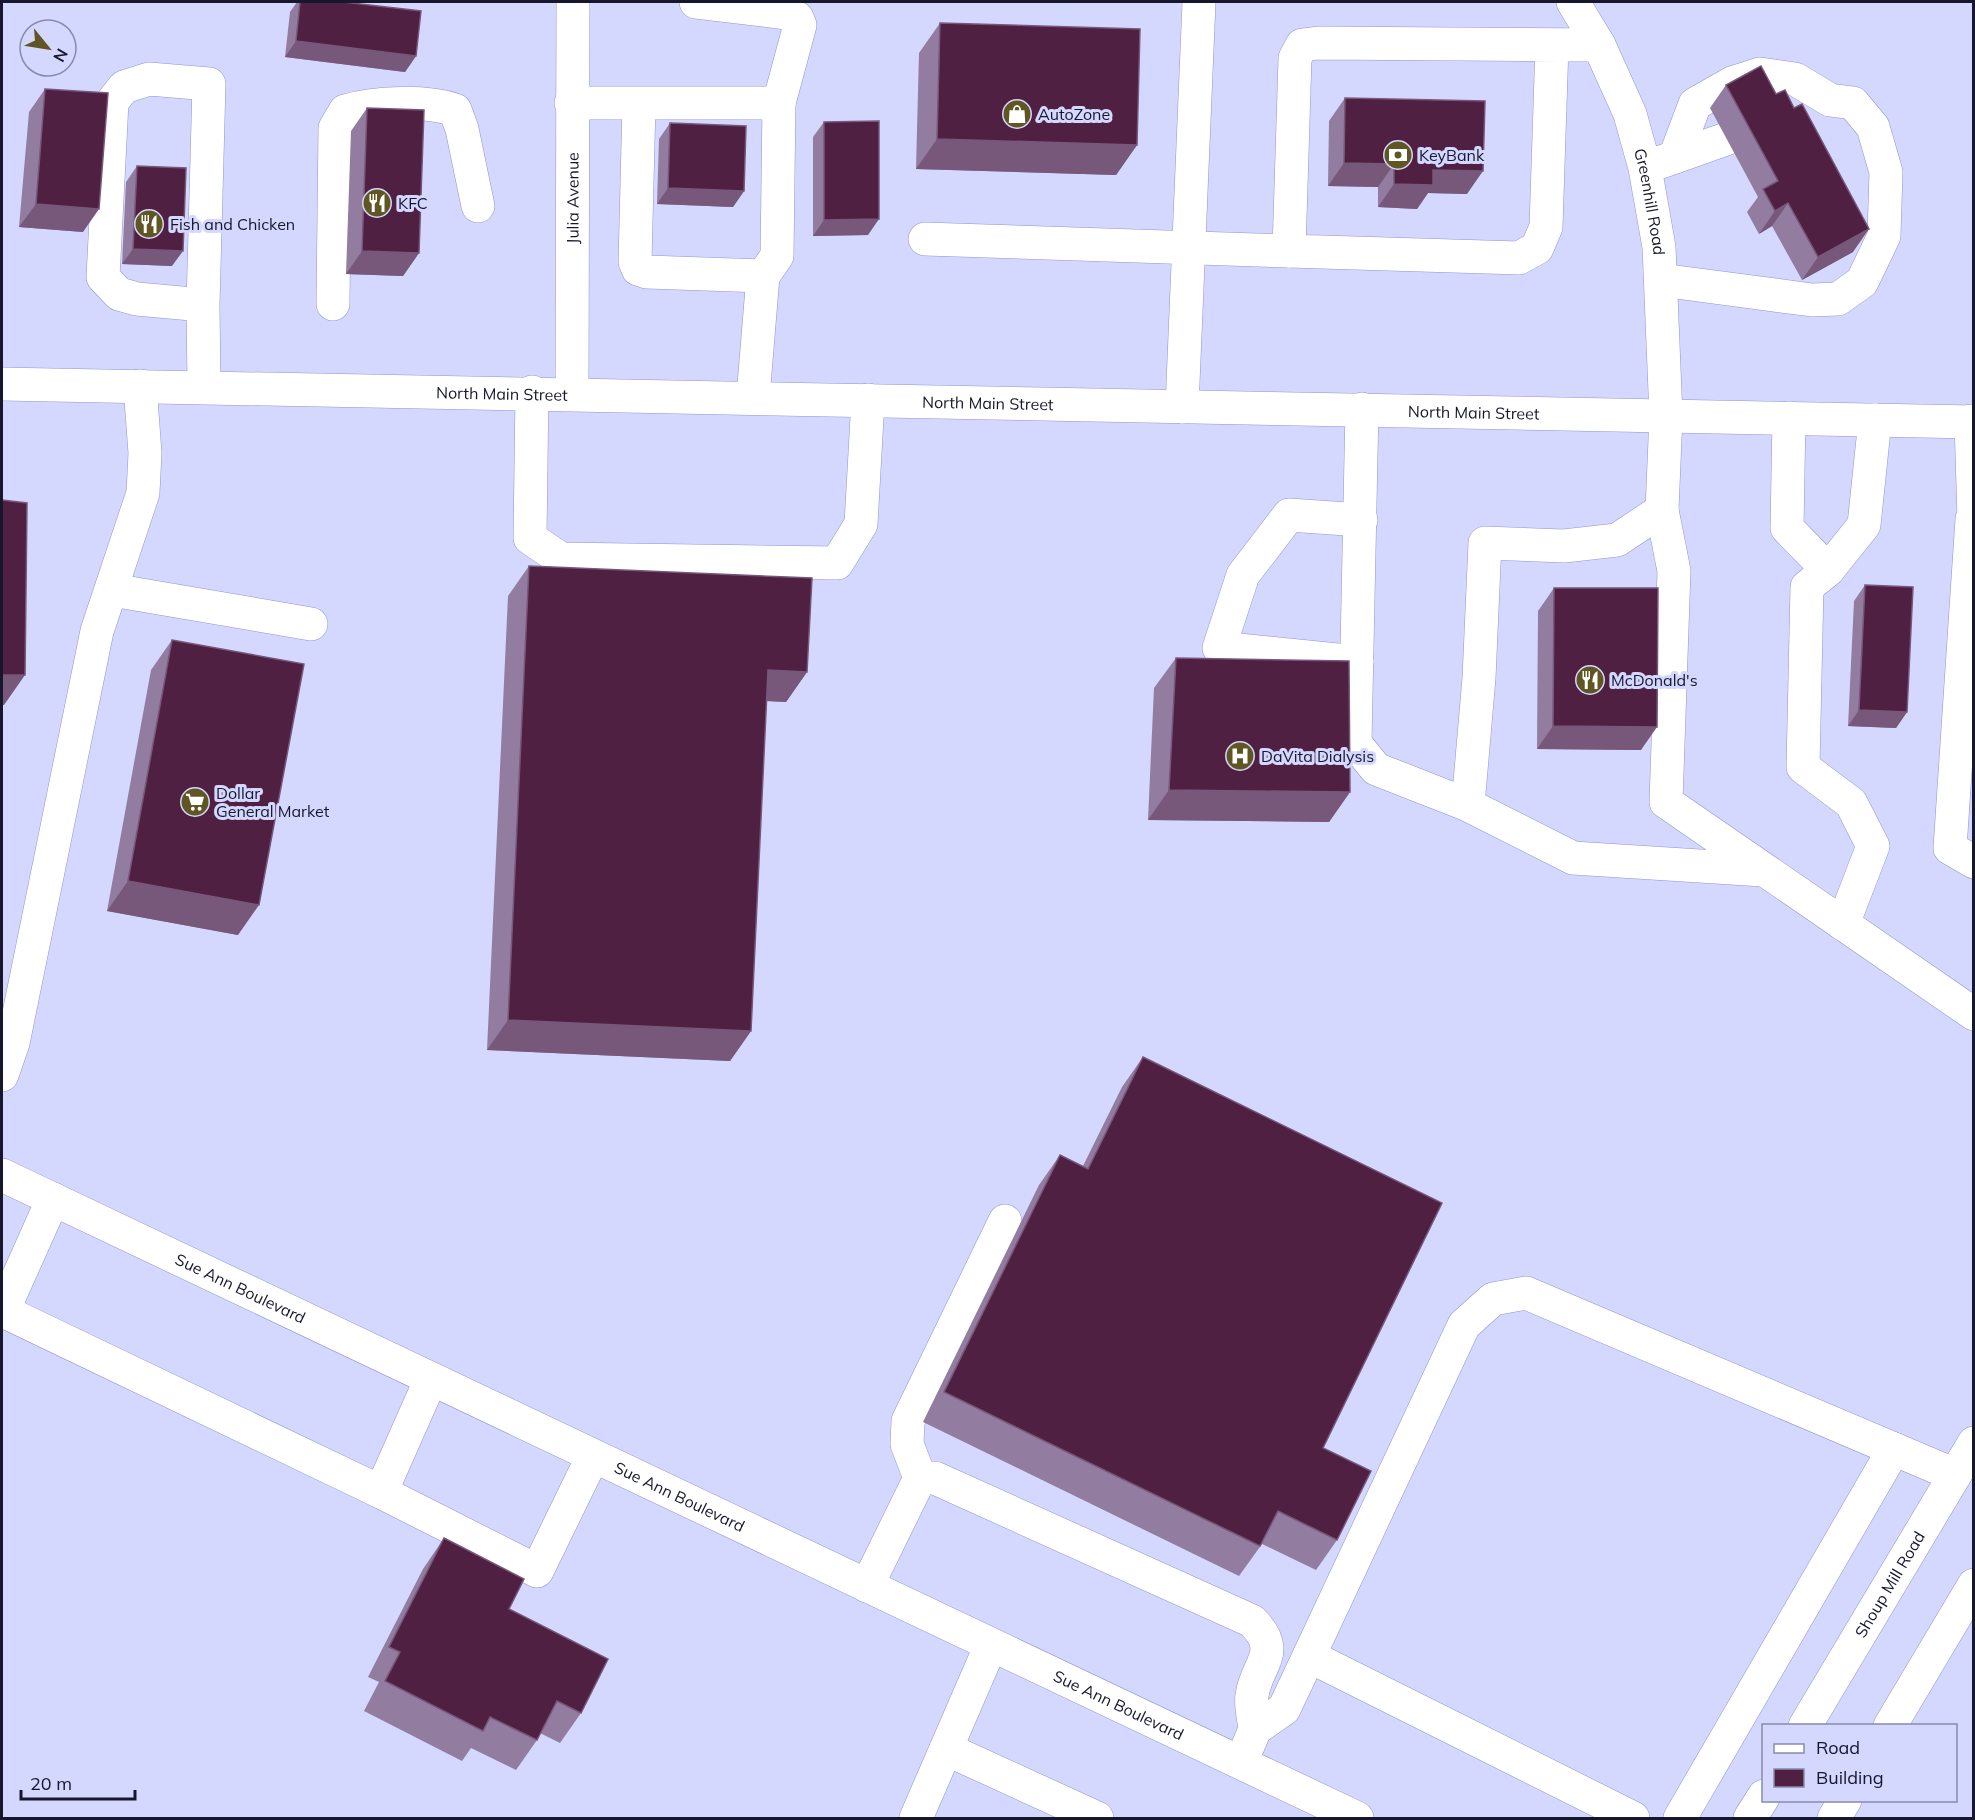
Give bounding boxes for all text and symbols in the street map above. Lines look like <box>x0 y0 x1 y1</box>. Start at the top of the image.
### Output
north arrow <box>18 18 78 78</box>
text: N <box>49 45 73 66</box>
shop icon: AutoZone <box>1001 98 1033 130</box>
place label: AutoZone <box>1038 104 1110 124</box>
bank icon: KeyBank <box>1382 139 1414 171</box>
place label: KeyBank <box>1419 145 1485 165</box>
street label: Greenhill Road <box>1630 146 1669 255</box>
street label: Julia Avenue <box>562 152 583 244</box>
restaurant icon: KFC <box>361 187 393 219</box>
place label: KFC <box>398 193 428 213</box>
restaurant icon: Fish and Chicken <box>133 208 165 240</box>
place label: Fish and Chicken <box>170 214 295 234</box>
street label: North Main Street <box>436 382 568 405</box>
street label: North Main Street <box>922 392 1054 414</box>
street label: North Main Street <box>1408 401 1540 424</box>
restaurant icon: McDonald's <box>1574 664 1606 696</box>
place label: McDonald's <box>1611 670 1698 690</box>
hospital icon: DaVita Dialysis <box>1224 740 1256 772</box>
place label: DaVita Dialysis <box>1261 746 1374 766</box>
place label: Dollar General Market <box>216 783 330 821</box>
supermarket icon: Dollar General Market <box>179 786 211 818</box>
street label: Sue Ann Boulevard <box>172 1249 309 1328</box>
street label: Sue Ann Boulevard <box>611 1457 748 1536</box>
street label: Shoup Mill Road <box>1850 1528 1929 1641</box>
street label: Sue Ann Boulevard <box>1050 1665 1187 1744</box>
legend <box>1762 1724 1957 1802</box>
text: Road <box>1816 1736 1860 1759</box>
scale bar <box>21 1763 135 1801</box>
text: Building <box>1816 1766 1884 1789</box>
text: 20 m <box>30 1772 72 1795</box>

